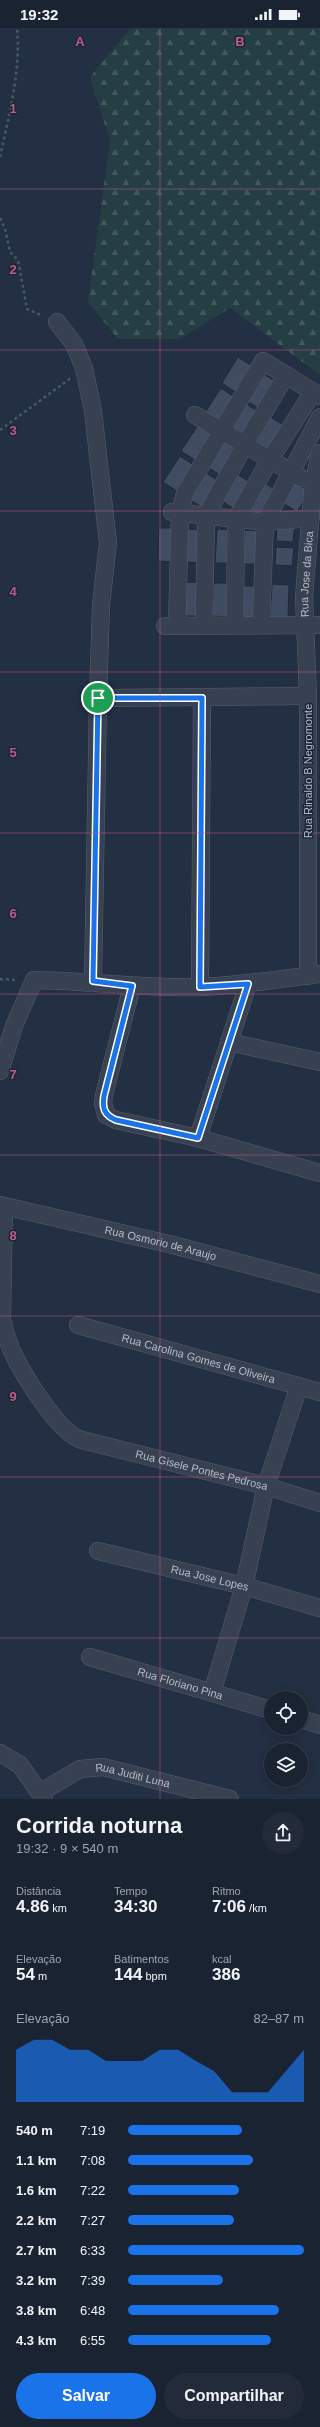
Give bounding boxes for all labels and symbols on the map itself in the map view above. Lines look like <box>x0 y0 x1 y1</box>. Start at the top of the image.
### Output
text: A <box>75 34 85 49</box>
text: B <box>235 34 245 49</box>
text: 1 <box>9 101 17 116</box>
text: 2 <box>9 262 17 277</box>
text: 3 <box>9 423 17 438</box>
street label: Rua Jose da Bica <box>298 530 315 617</box>
text: 4 <box>9 584 17 599</box>
pin <box>81 681 115 715</box>
street label: Rua Rinaldo B Negromonte <box>302 704 314 838</box>
text: 5 <box>9 745 17 760</box>
text: 6 <box>9 906 17 921</box>
text: 7 <box>9 1067 17 1082</box>
street label: Rua Osmorio de Araujo <box>104 1223 218 1262</box>
text: 8 <box>9 1228 17 1243</box>
street label: Rua Carolina Gomes de Oliveira <box>120 1331 277 1386</box>
text: 9 <box>9 1389 17 1404</box>
street label: Rua Gisele Pontes Pedrosa <box>134 1448 270 1492</box>
street label: Rua Jose Lopes <box>170 1563 251 1593</box>
street label: Rua Floriano Pina <box>136 1665 225 1702</box>
street label: Rua Juditi Luna <box>95 1761 172 1790</box>

